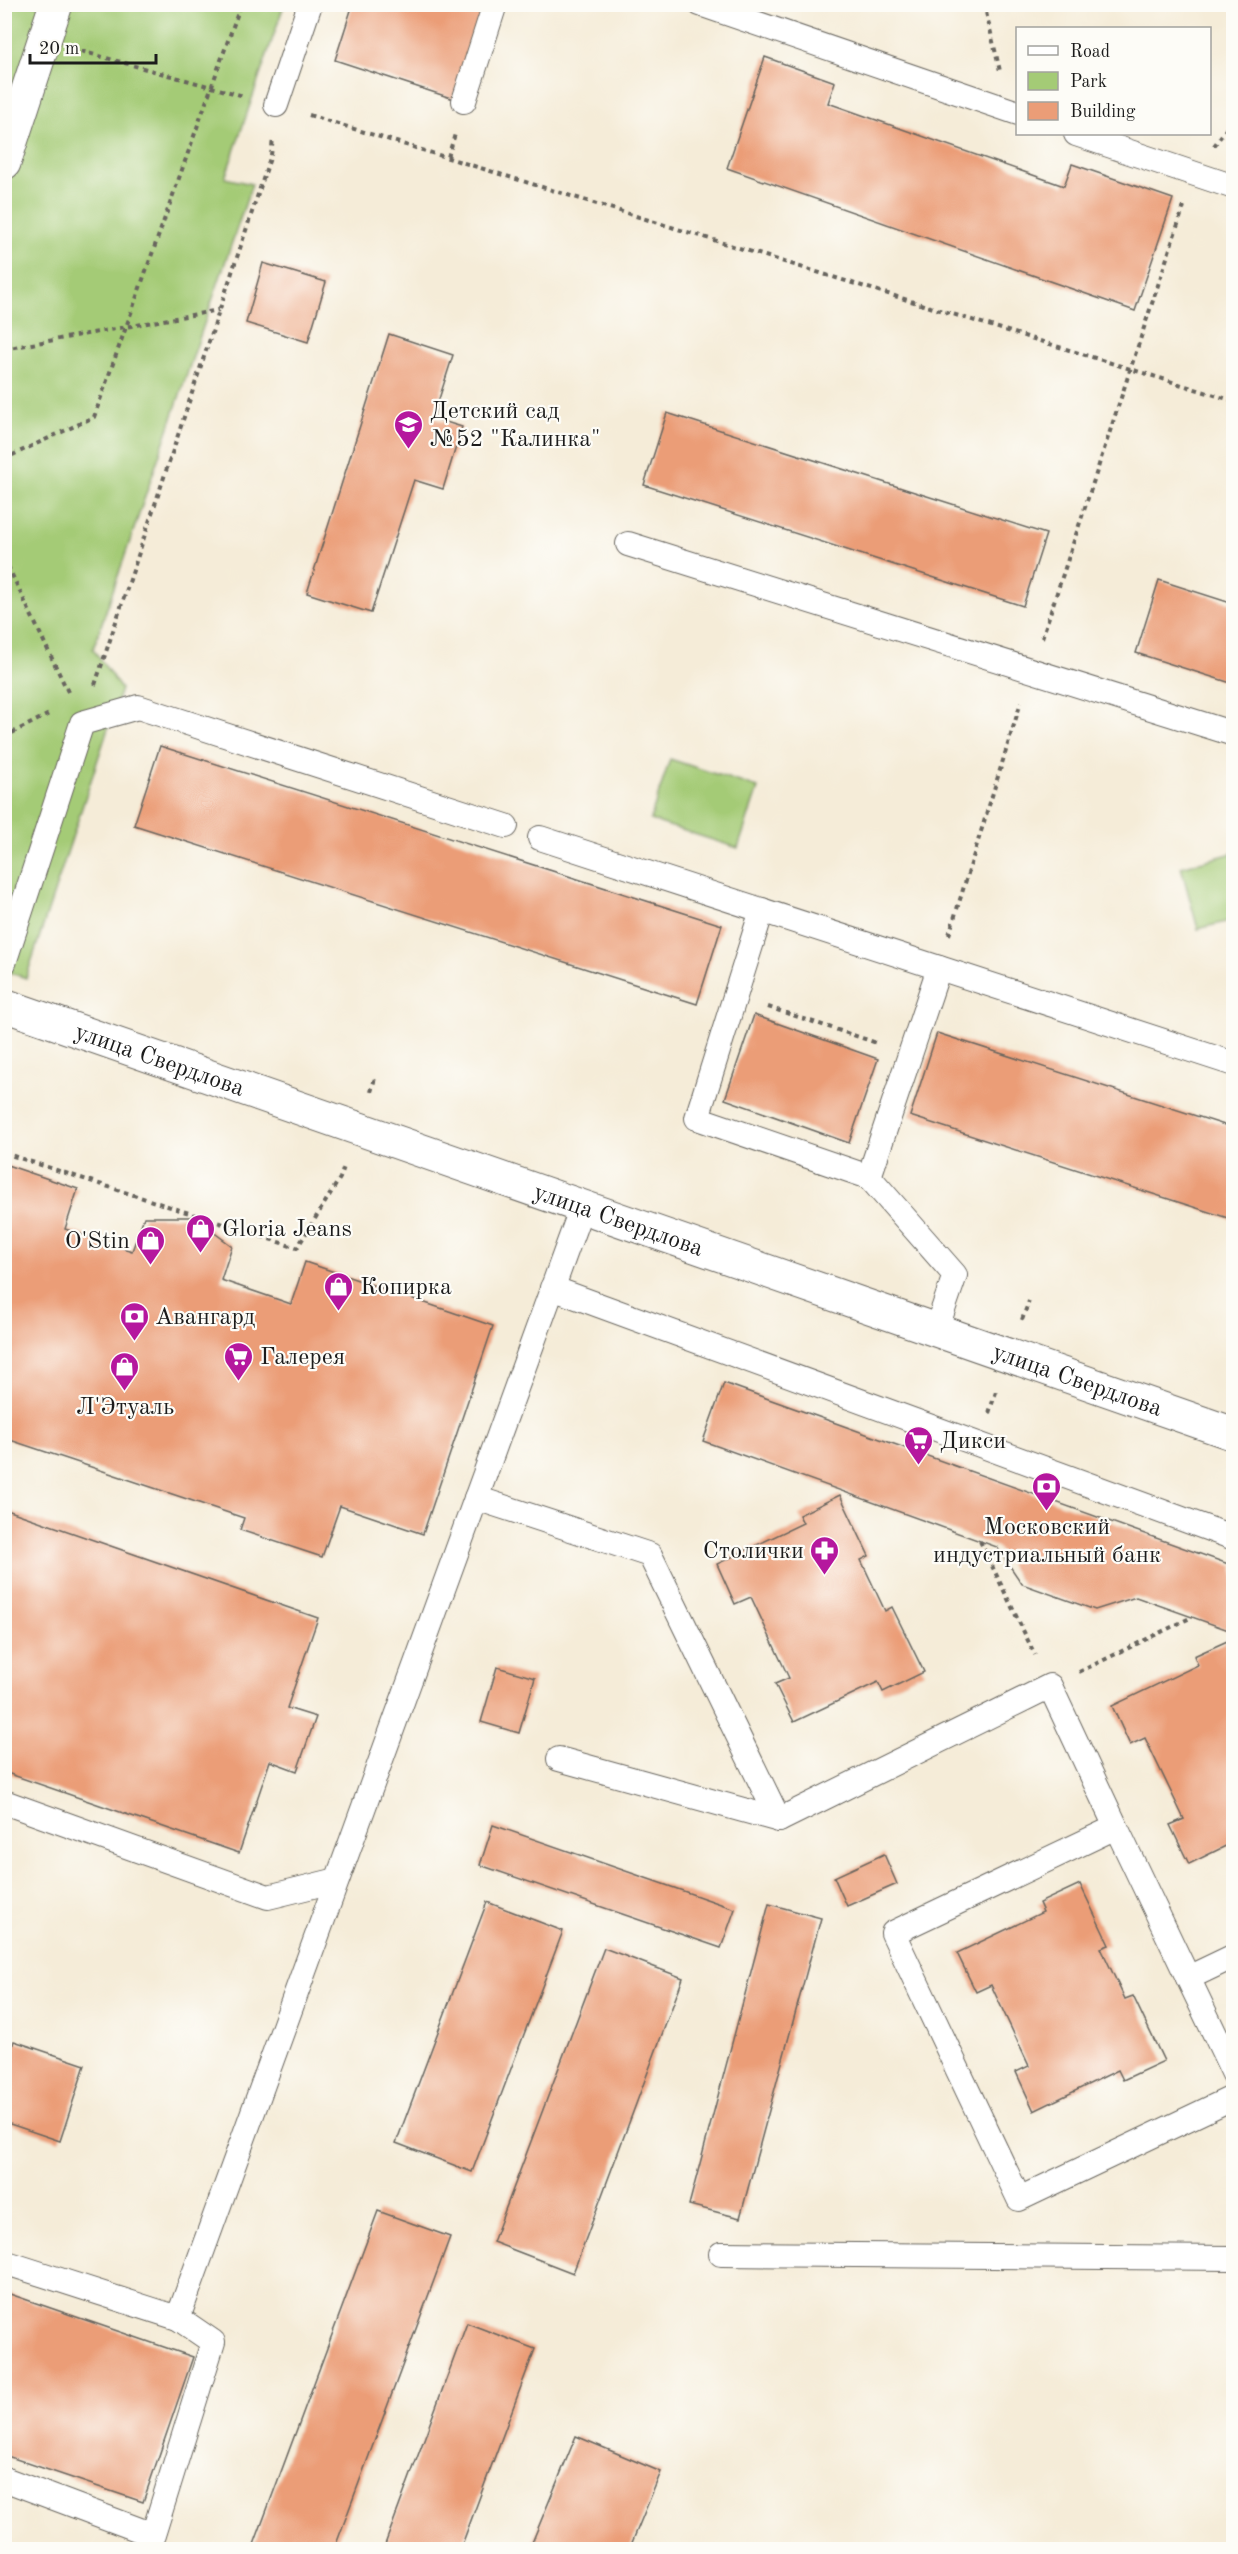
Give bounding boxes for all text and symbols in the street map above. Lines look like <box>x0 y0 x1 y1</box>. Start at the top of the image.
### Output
scale bar <box>30 27 156 65</box>
legend <box>1016 27 1211 135</box>
text: 20 m <box>39 40 79 58</box>
text: Road <box>1070 43 1110 61</box>
text: Park <box>1070 73 1107 91</box>
text: Building <box>1070 103 1136 121</box>
place label: Детский сад №52 "Калинка" <box>430 400 601 452</box>
school or university icon: Детский сад №52 "Калинка" <box>393 408 425 450</box>
street label: улица Свердлова <box>71 1021 247 1102</box>
street label: улица Свердлова <box>530 1181 706 1262</box>
shop icon: Gloria Jeans <box>185 1212 217 1254</box>
place label: Gloria Jeans <box>222 1218 352 1242</box>
shop icon: O'Stin <box>135 1224 167 1266</box>
place label: O'Stin <box>65 1230 130 1254</box>
shop icon: Копирка <box>323 1270 355 1312</box>
place label: Копирка <box>360 1276 452 1300</box>
bank icon: Авангард <box>118 1300 150 1342</box>
place label: Авангард <box>155 1306 255 1330</box>
supermarket icon: Галерея <box>223 1340 255 1382</box>
street label: улица Свердлова <box>989 1341 1165 1422</box>
place label: Галерея <box>260 1346 345 1370</box>
shop icon: Л'Этуаль <box>109 1350 141 1392</box>
place label: Л'Этуаль <box>76 1396 174 1420</box>
supermarket icon: Дикси <box>903 1424 935 1466</box>
place label: Дикси <box>940 1430 1006 1454</box>
bank icon: Московский индустриальный банк <box>1031 1470 1063 1512</box>
place label: Московский индустриальный банк <box>933 1516 1161 1568</box>
pharmacy icon: Столички <box>809 1534 841 1576</box>
place label: Столички <box>703 1540 804 1564</box>

